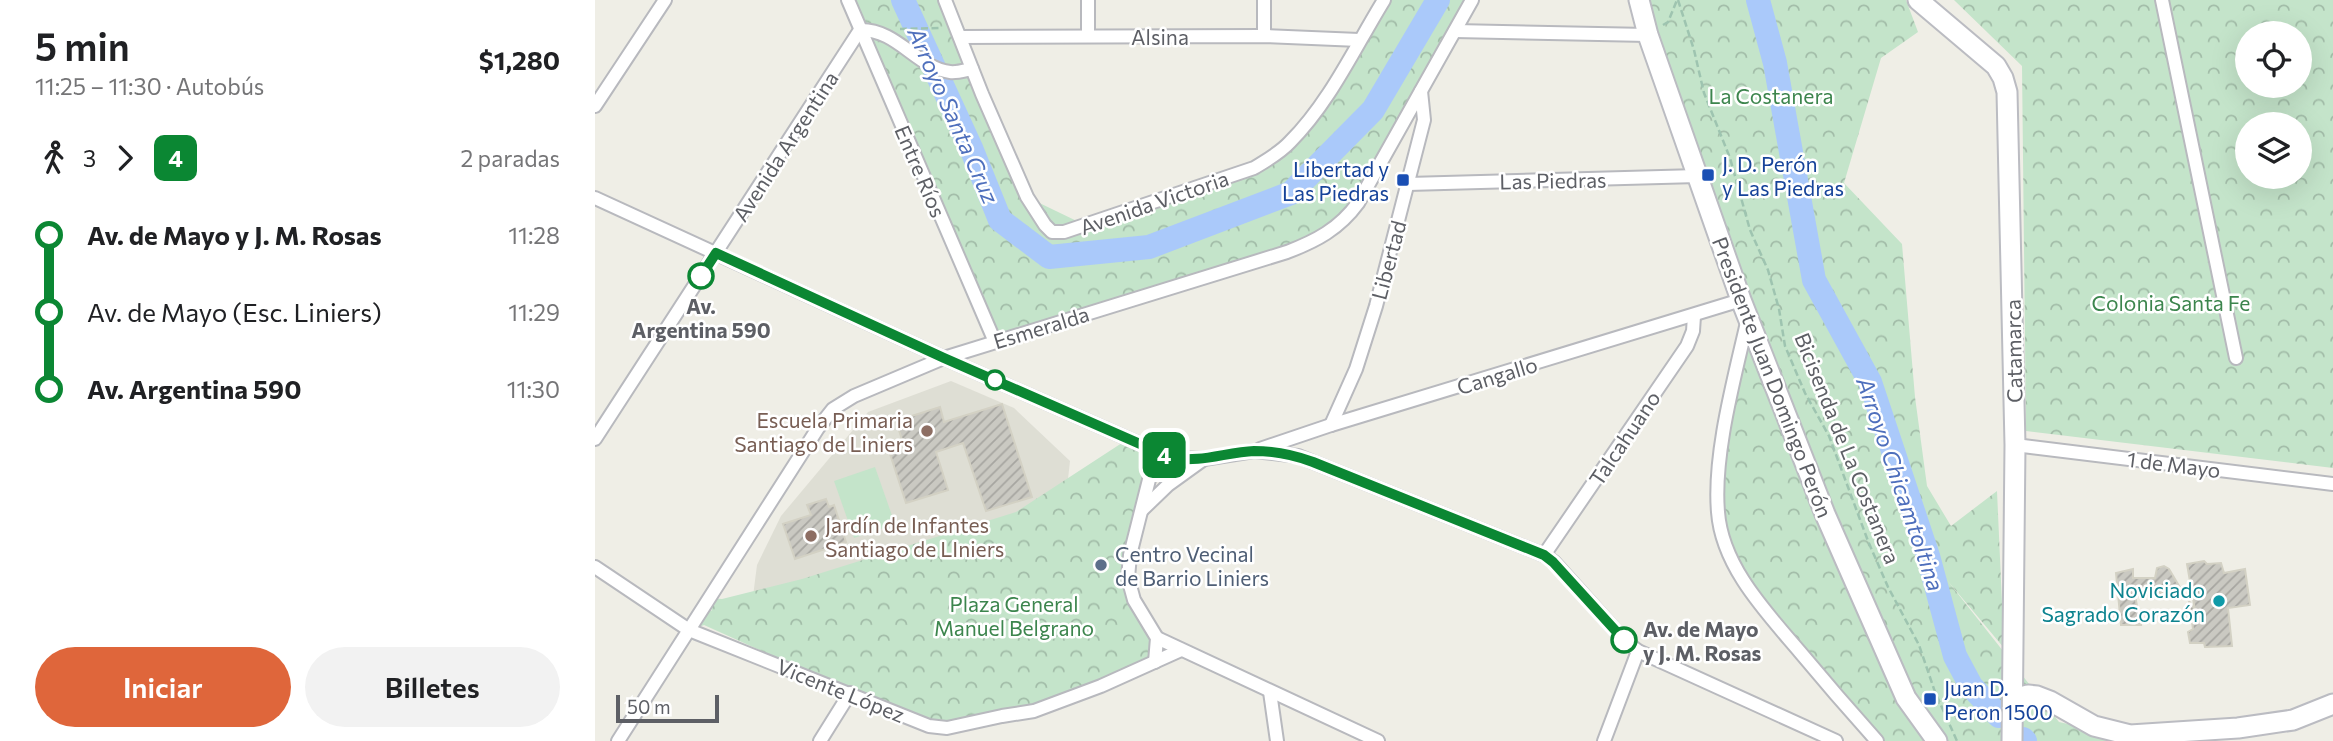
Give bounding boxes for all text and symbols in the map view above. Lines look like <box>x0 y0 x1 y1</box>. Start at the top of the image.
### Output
water label: Arroyo Santa Cruz <box>902 21 1006 208</box>
map controls <box>2235 21 2312 189</box>
button: locate <box>2235 21 2312 98</box>
text: 5 min <box>35 22 130 69</box>
street label: Alsina <box>1131 24 1189 49</box>
text: $1,280 <box>479 44 560 75</box>
street label: Avenida Argentina <box>727 66 843 226</box>
text: 11:25 – 11:30 · Autobús <box>35 72 264 100</box>
park label: La Costanera <box>1708 83 1834 108</box>
button: layers <box>2235 112 2312 189</box>
street label: Entre Ríos <box>890 121 952 221</box>
icon: walk <box>35 139 73 177</box>
icon: forward <box>106 139 144 177</box>
text: 4 <box>168 143 183 172</box>
text: 3 <box>83 144 96 172</box>
text: 2 paradas <box>460 144 560 172</box>
place label: J. D. Perón y Las Piedras <box>1722 151 1844 200</box>
place label: Libertad y Las Piedras <box>1282 156 1389 205</box>
street label: Avenida Victoria <box>1076 165 1232 239</box>
street label: Las Piedras <box>1499 167 1607 193</box>
marker: J. D. Perón y Las Piedras <box>1700 167 1716 183</box>
marker: Libertad y Las Piedras <box>1395 172 1411 188</box>
street label: Libertad <box>1365 218 1411 302</box>
text: Av. de Mayo y J. M. Rosas <box>87 219 382 250</box>
text: 11:28 <box>508 221 560 249</box>
street label: Presidente Juan Domingo Perón <box>1708 233 1838 521</box>
marker: Av. Argentina 590 <box>688 263 714 289</box>
park label: Colonia Santa Fe <box>2092 290 2250 315</box>
place label: Av. Argentina 590 <box>631 293 771 342</box>
text: Av. de Mayo (Esc. Liniers) <box>87 296 382 327</box>
text: 11:29 <box>508 298 560 326</box>
street label: Catamarca <box>2000 299 2026 403</box>
street label: Esmeralda <box>990 301 1092 353</box>
street label: Bicisenda de La Costanera <box>1790 329 1906 567</box>
street label: Cangallo <box>1454 351 1540 399</box>
unlabelled marker <box>985 370 1005 390</box>
water label: Arroyo Chicamtoltina <box>1851 372 1951 595</box>
text: Av. Argentina 590 <box>87 373 301 404</box>
text: 11:30 <box>507 375 560 403</box>
street label: Talcahuano <box>1583 386 1665 490</box>
place label: Escuela Primaria Santiago de Liniers <box>734 407 913 456</box>
marker: Escuela Primaria Santiago de Liniers <box>919 423 935 439</box>
line badge: 4 <box>1141 432 1187 478</box>
text: 4 <box>1157 440 1171 469</box>
street label: 1 de Mayo <box>2126 446 2222 482</box>
place label: Jardín de Infantes Santiago de LIniers <box>825 512 1004 561</box>
marker: Jardín de Infantes Santiago de LIniers <box>803 528 819 544</box>
place label: Centro Vecinal de Barrio Liniers <box>1115 541 1269 590</box>
marker: Centro Vecinal de Barrio Liniers <box>1093 557 1109 573</box>
place label: Noviciado Sagrado Corazón <box>2041 577 2205 626</box>
park label: Plaza General Manuel Belgrano <box>934 591 1094 640</box>
marker: Noviciado Sagrado Corazón <box>2211 593 2227 609</box>
place label: Av. de Mayo y J. M. Rosas <box>1643 616 1762 665</box>
marker: Av. de Mayo y J. M. Rosas <box>1611 627 1637 653</box>
button: Iniciar <box>35 647 291 727</box>
button: Billetes <box>305 647 560 727</box>
street label: Vicente López <box>774 653 908 727</box>
place label: Juan D. Peron 1500 <box>1944 675 2053 724</box>
marker: Juan D. Peron 1500 <box>1922 691 1938 707</box>
scale bar <box>616 692 719 724</box>
text: 50 m <box>627 695 671 718</box>

